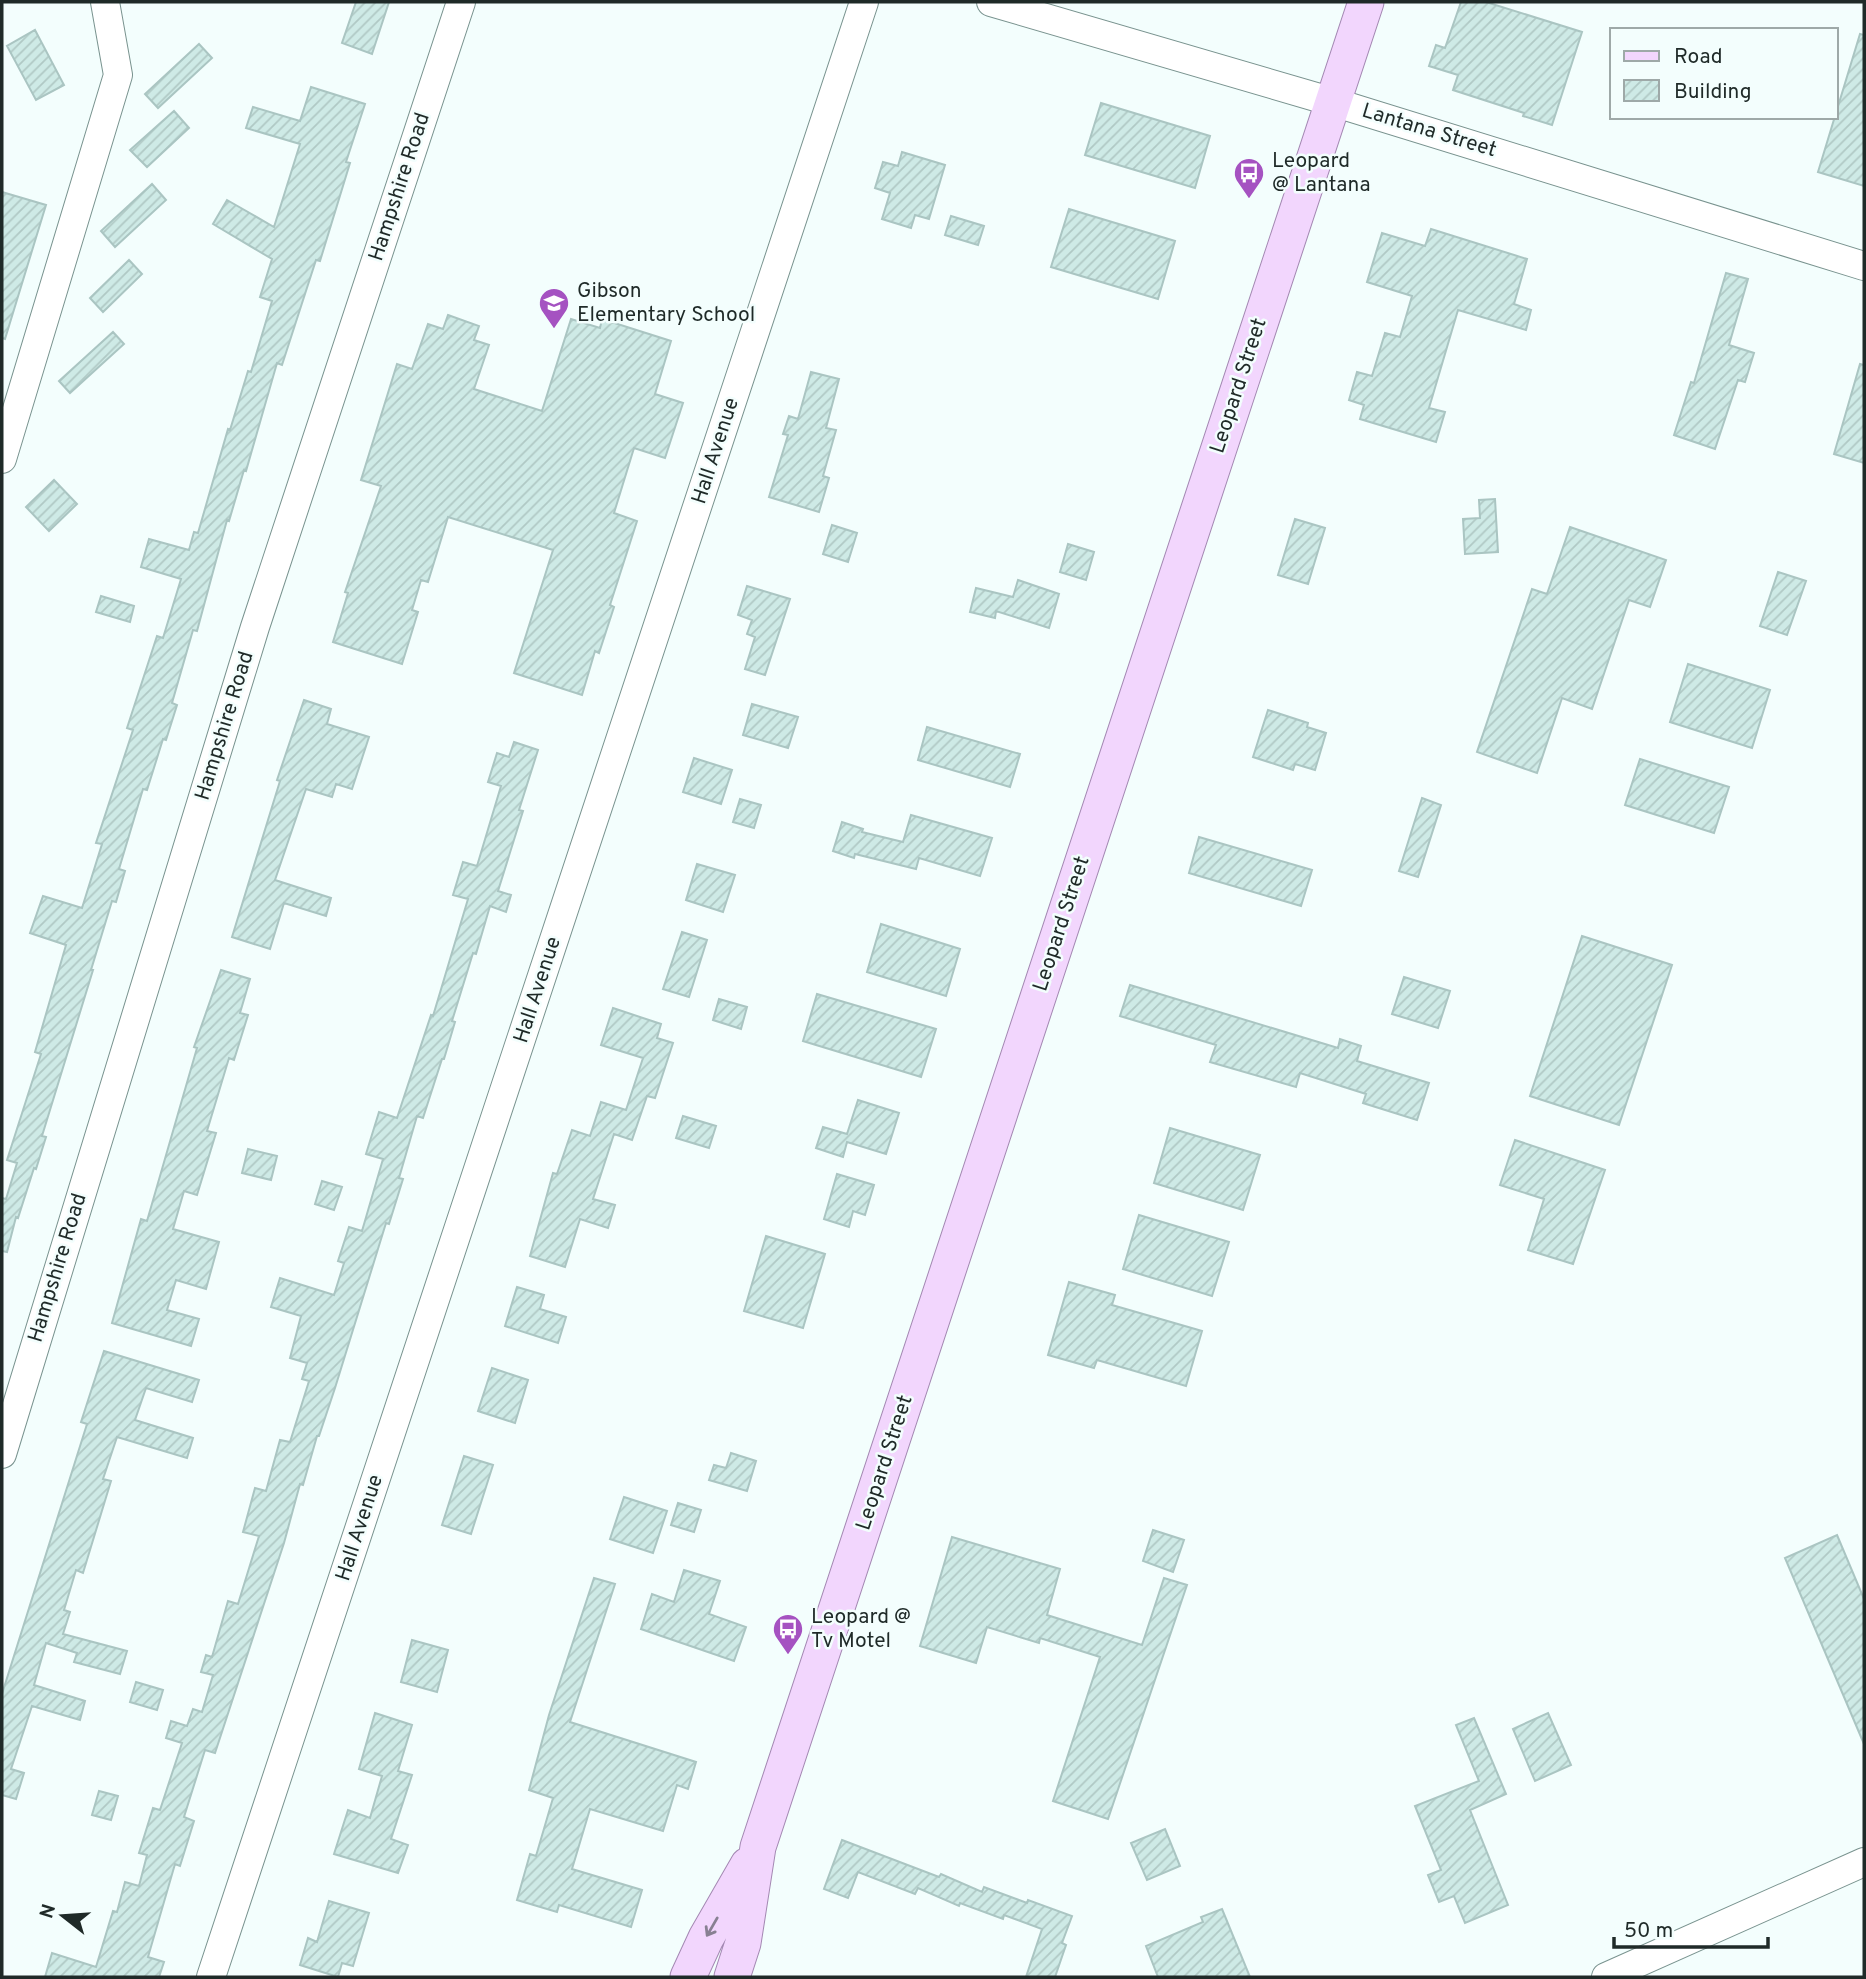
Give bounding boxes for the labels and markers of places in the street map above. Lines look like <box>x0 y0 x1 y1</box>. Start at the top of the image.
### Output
place label: Leopard @ Lantana <box>1272 148 1371 199</box>
bus stop icon: Leopard @ Lantana <box>1232 156 1266 200</box>
place label: Gibson Elementary School <box>577 278 755 329</box>
school or university icon: Gibson Elementary School <box>537 286 571 330</box>
place label: Leopard @ Tv Motel <box>811 1604 911 1655</box>
bus stop icon: Leopard @ Tv Motel <box>771 1612 805 1656</box>

